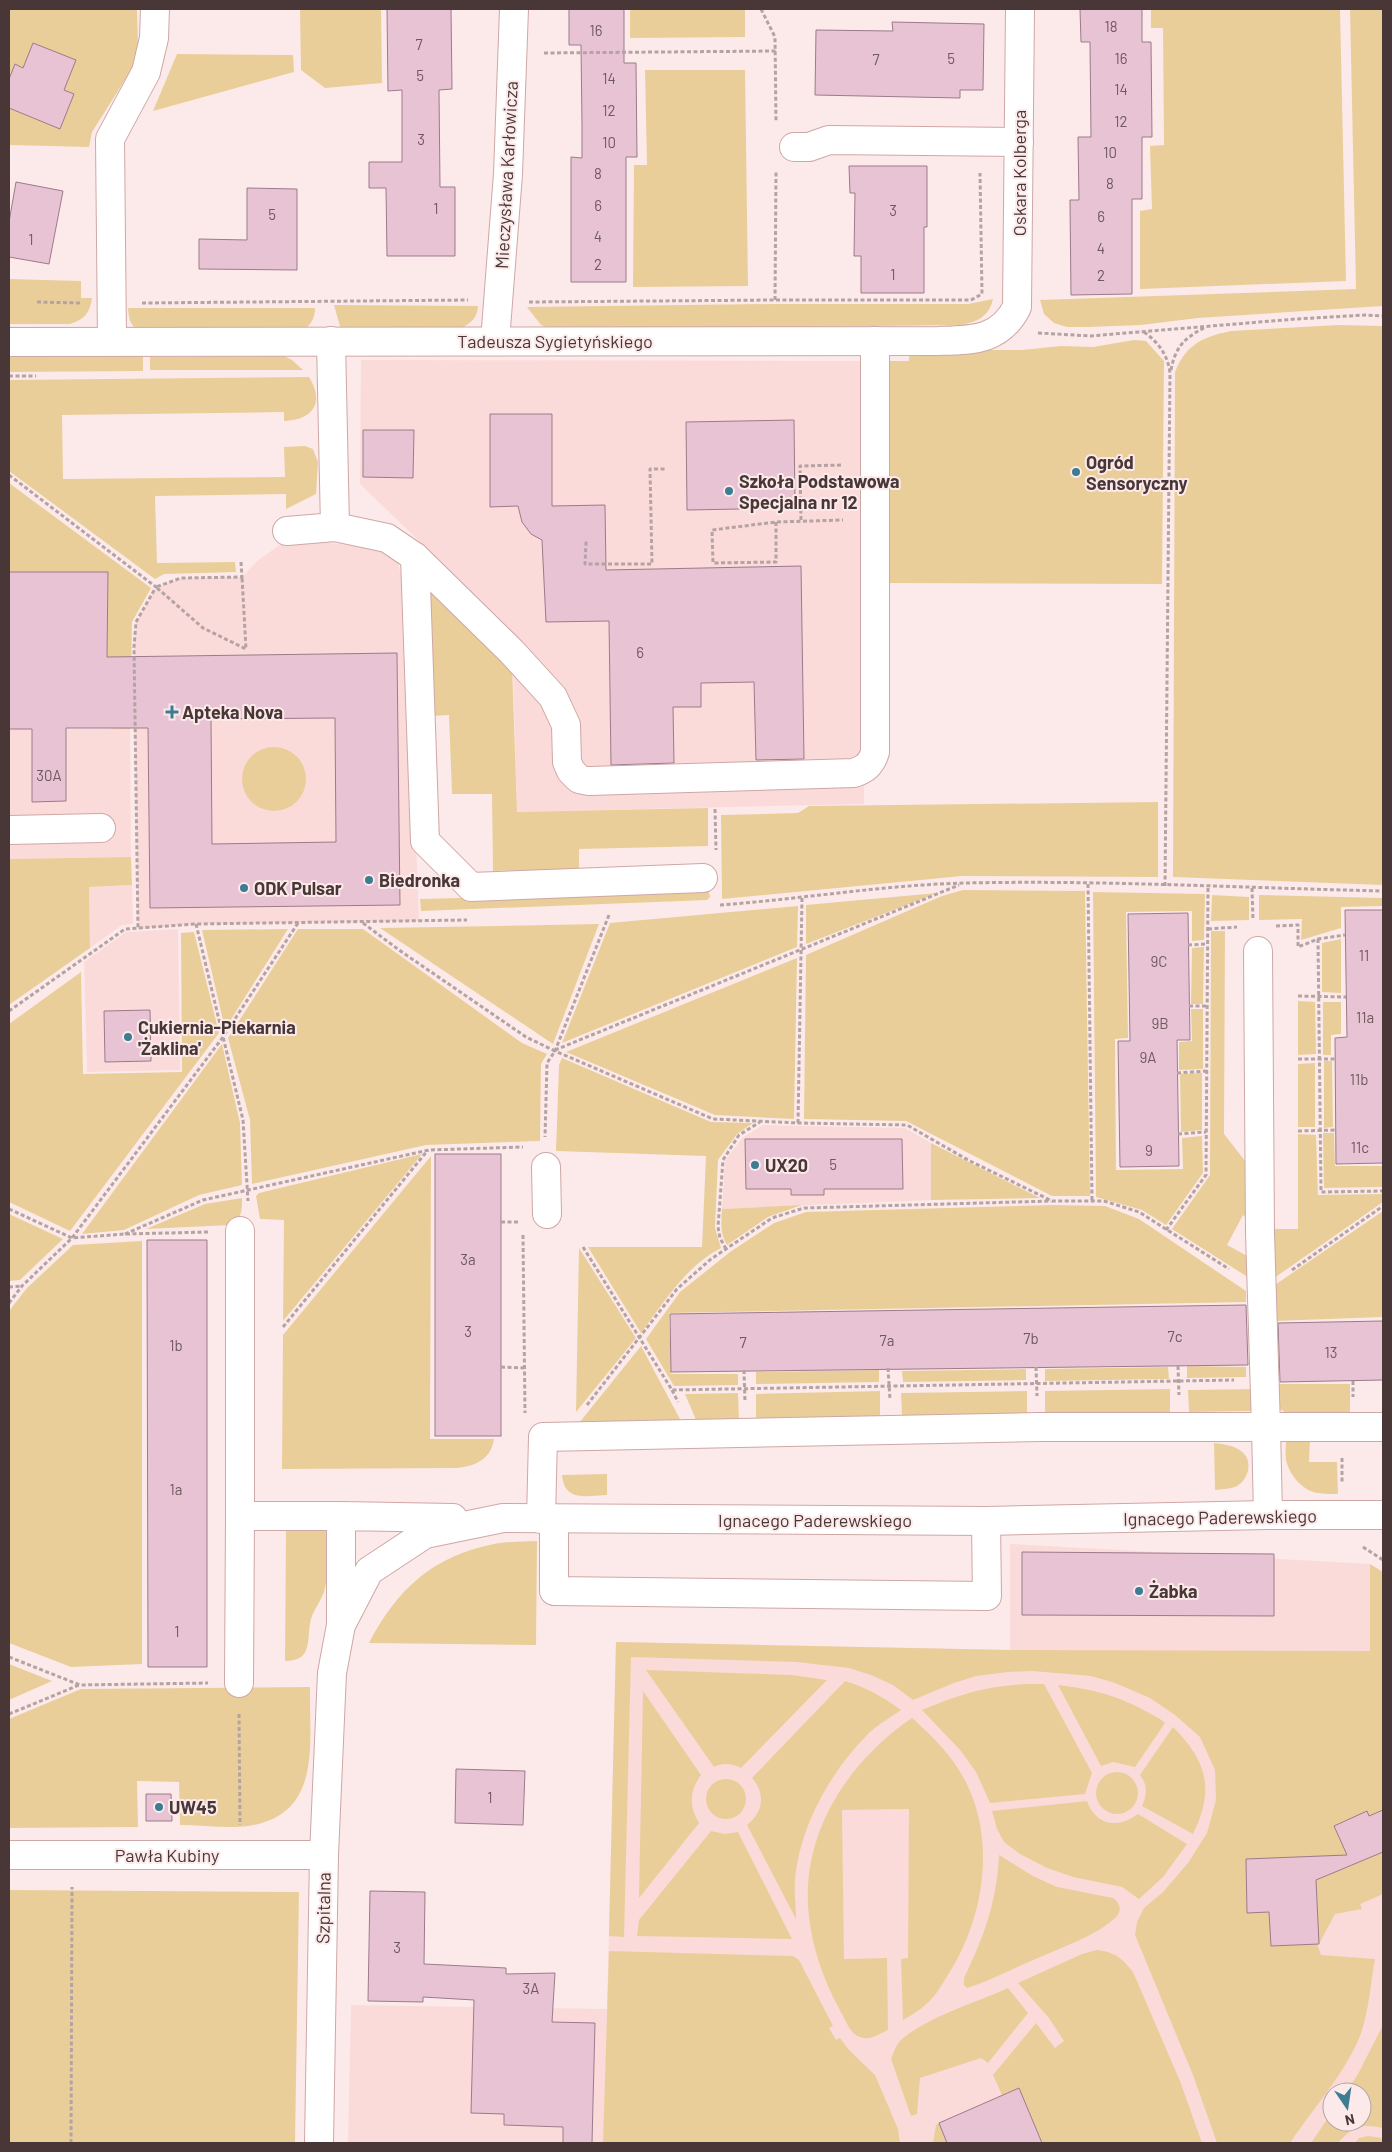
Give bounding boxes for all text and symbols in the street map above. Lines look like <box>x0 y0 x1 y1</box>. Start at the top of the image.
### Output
house number: 18 <box>1104 17 1118 35</box>
house number: 16 <box>590 21 602 39</box>
house number: 7 <box>415 35 423 53</box>
house number: 5 <box>947 49 955 67</box>
house number: 16 <box>1115 49 1127 67</box>
house number: 7 <box>872 50 880 68</box>
house number: 5 <box>416 66 424 84</box>
house number: 14 <box>602 69 616 87</box>
street label: Mieczysława Karłowicza <box>490 80 522 270</box>
house number: 14 <box>1114 80 1128 98</box>
house number: 12 <box>602 101 616 119</box>
street label: Oskara Kolberga <box>1008 110 1030 236</box>
house number: 12 <box>1114 112 1128 130</box>
house number: 3 <box>417 130 425 148</box>
house number: 10 <box>602 133 616 151</box>
house number: 10 <box>1103 143 1117 161</box>
house number: 8 <box>594 164 602 182</box>
house number: 8 <box>1106 174 1114 192</box>
house number: 6 <box>594 196 602 214</box>
house number: 1 <box>433 199 439 217</box>
house number: 3 <box>889 201 897 219</box>
house number: 5 <box>268 205 276 223</box>
house number: 6 <box>1097 207 1105 225</box>
house number: 4 <box>594 227 602 245</box>
house number: 1 <box>28 230 34 248</box>
house number: 4 <box>1097 239 1105 257</box>
house number: 2 <box>594 255 602 273</box>
house number: 1 <box>890 265 896 283</box>
house number: 2 <box>1097 266 1105 284</box>
street label: Tadeusza Sygietyńskiego <box>457 330 653 352</box>
place label: Ogród Sensoryczny <box>1086 451 1188 494</box>
marker: Ogród Sensoryczny <box>1070 466 1082 478</box>
place label: Szkoła Podstawowa Specjalna nr 12 <box>739 470 899 513</box>
marker: Szkoła Podstawowa Specjalna nr 12 <box>723 485 735 497</box>
house number: 6 <box>636 643 644 661</box>
place label: Apteka Nova <box>182 701 283 723</box>
marker: Apteka Nova <box>166 706 178 718</box>
house number: 30A <box>36 766 62 784</box>
place label: Biedronka <box>379 869 460 891</box>
marker: Biedronka <box>363 874 375 886</box>
place label: ODK Pulsar <box>254 877 342 899</box>
marker: ODK Pulsar <box>238 882 250 894</box>
house number: 11 <box>1359 946 1369 964</box>
house number: 9C <box>1151 952 1167 970</box>
house number: 11a <box>1356 1008 1374 1026</box>
house number: 9B <box>1151 1014 1169 1032</box>
place label: Cukiernia-Piekarnia 'Żaklina' <box>138 1016 296 1059</box>
marker: Cukiernia-Piekarnia 'Żaklina' <box>122 1031 134 1043</box>
house number: 9A <box>1140 1048 1156 1066</box>
house number: 11b <box>1350 1070 1368 1088</box>
house number: 11c <box>1351 1138 1369 1156</box>
house number: 9 <box>1145 1141 1153 1159</box>
place label: UX20 <box>765 1154 808 1176</box>
house number: 5 <box>829 1155 837 1173</box>
marker: UX20 <box>749 1159 761 1171</box>
house number: 3a <box>460 1250 476 1268</box>
house number: 3 <box>464 1322 472 1340</box>
house number: 7c <box>1168 1327 1183 1345</box>
house number: 7b <box>1023 1329 1039 1347</box>
house number: 7a <box>880 1331 894 1349</box>
house number: 7 <box>739 1333 747 1351</box>
house number: 1b <box>169 1336 183 1354</box>
house number: 13 <box>1325 1343 1337 1361</box>
house number: 1a <box>170 1480 182 1498</box>
street label: Ignacego Paderewskiego <box>1123 1504 1317 1530</box>
street label: Ignacego Paderewskiego <box>718 1509 912 1531</box>
place label: Żabka <box>1149 1580 1197 1602</box>
marker: Żabka <box>1133 1585 1145 1597</box>
house number: 1 <box>174 1622 180 1640</box>
house number: 1 <box>487 1788 493 1806</box>
place label: UW45 <box>169 1796 217 1818</box>
marker: UW45 <box>153 1801 165 1813</box>
street label: Pawła Kubiny <box>115 1844 219 1866</box>
street label: Szpitalna <box>311 1872 335 1944</box>
house number: 3 <box>393 1938 401 1956</box>
house number: 3A <box>523 1979 539 1997</box>
north arrow <box>1322 2082 1372 2132</box>
text: N <box>1344 2111 1356 2129</box>

